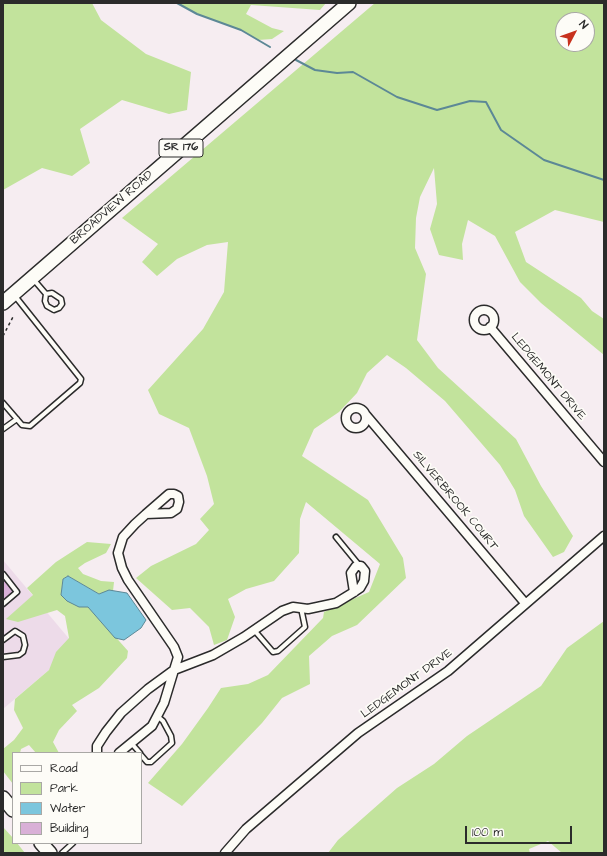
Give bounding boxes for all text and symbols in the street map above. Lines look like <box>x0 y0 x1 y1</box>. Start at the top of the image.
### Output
north arrow <box>555 12 595 52</box>
text: N <box>576 17 592 32</box>
road number: SR 176 <box>159 139 203 157</box>
street label: BROADVIEW ROAD <box>68 168 156 248</box>
street label: LEDGEMONT DRIVE <box>507 331 589 423</box>
street label: SILVERBROOK COURT <box>409 448 501 554</box>
street label: LEDGEMONT DRIVE <box>359 646 455 722</box>
legend <box>12 752 142 844</box>
text: Road <box>50 760 78 777</box>
text: Park <box>50 780 78 797</box>
text: Water <box>50 800 85 817</box>
scale bar <box>467 818 574 844</box>
text: Building <box>50 820 88 837</box>
text: 100 m <box>472 824 503 841</box>

